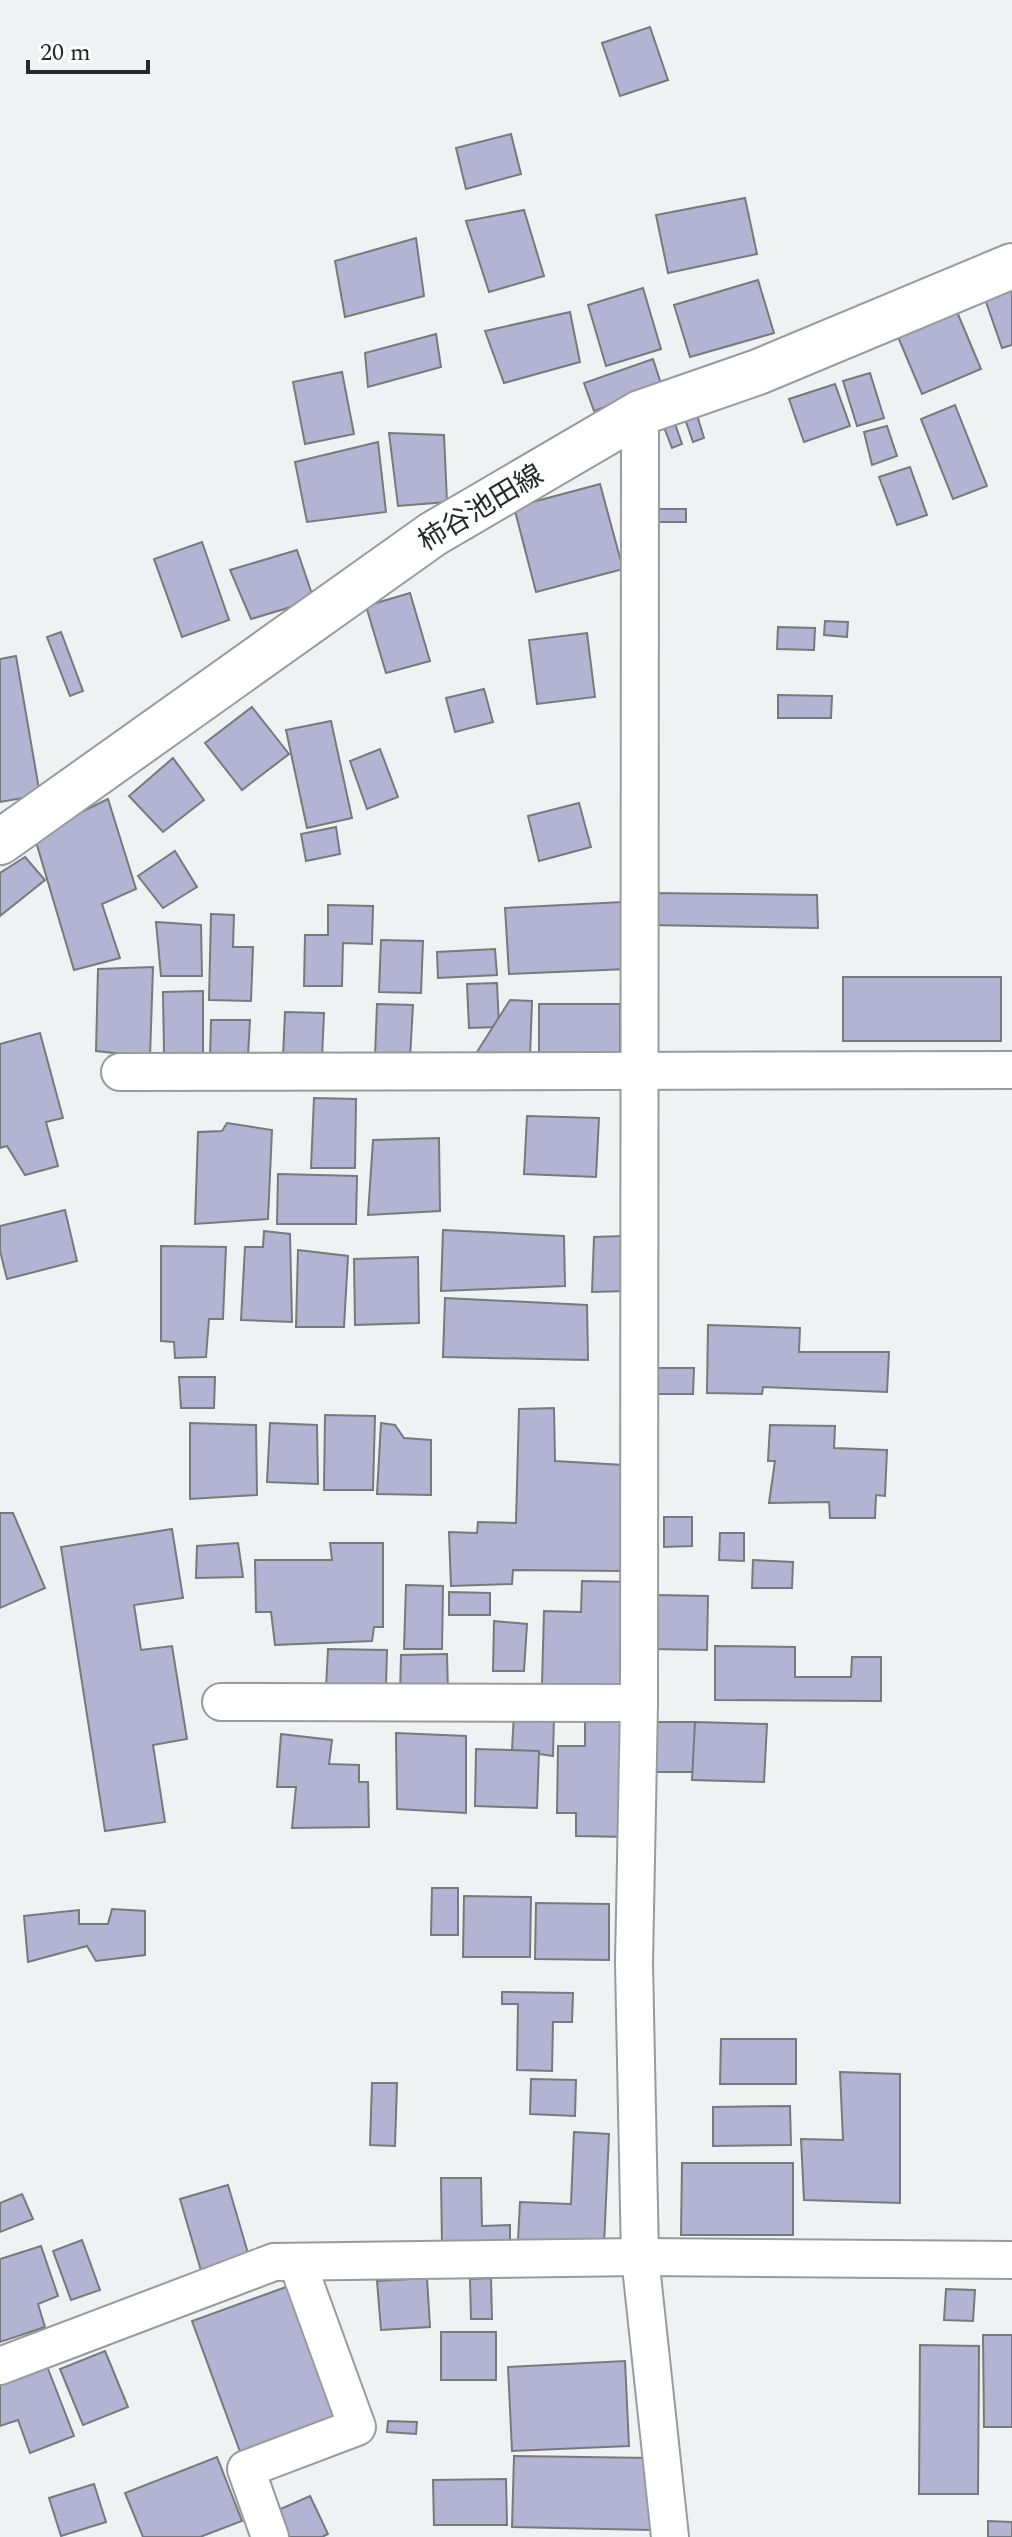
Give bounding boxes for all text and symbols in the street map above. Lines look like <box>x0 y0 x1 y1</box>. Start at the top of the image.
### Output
scale bar <box>28 24 148 74</box>
text: 20 m <box>40 35 91 71</box>
street label: 柿谷池田線 <box>410 454 552 563</box>

